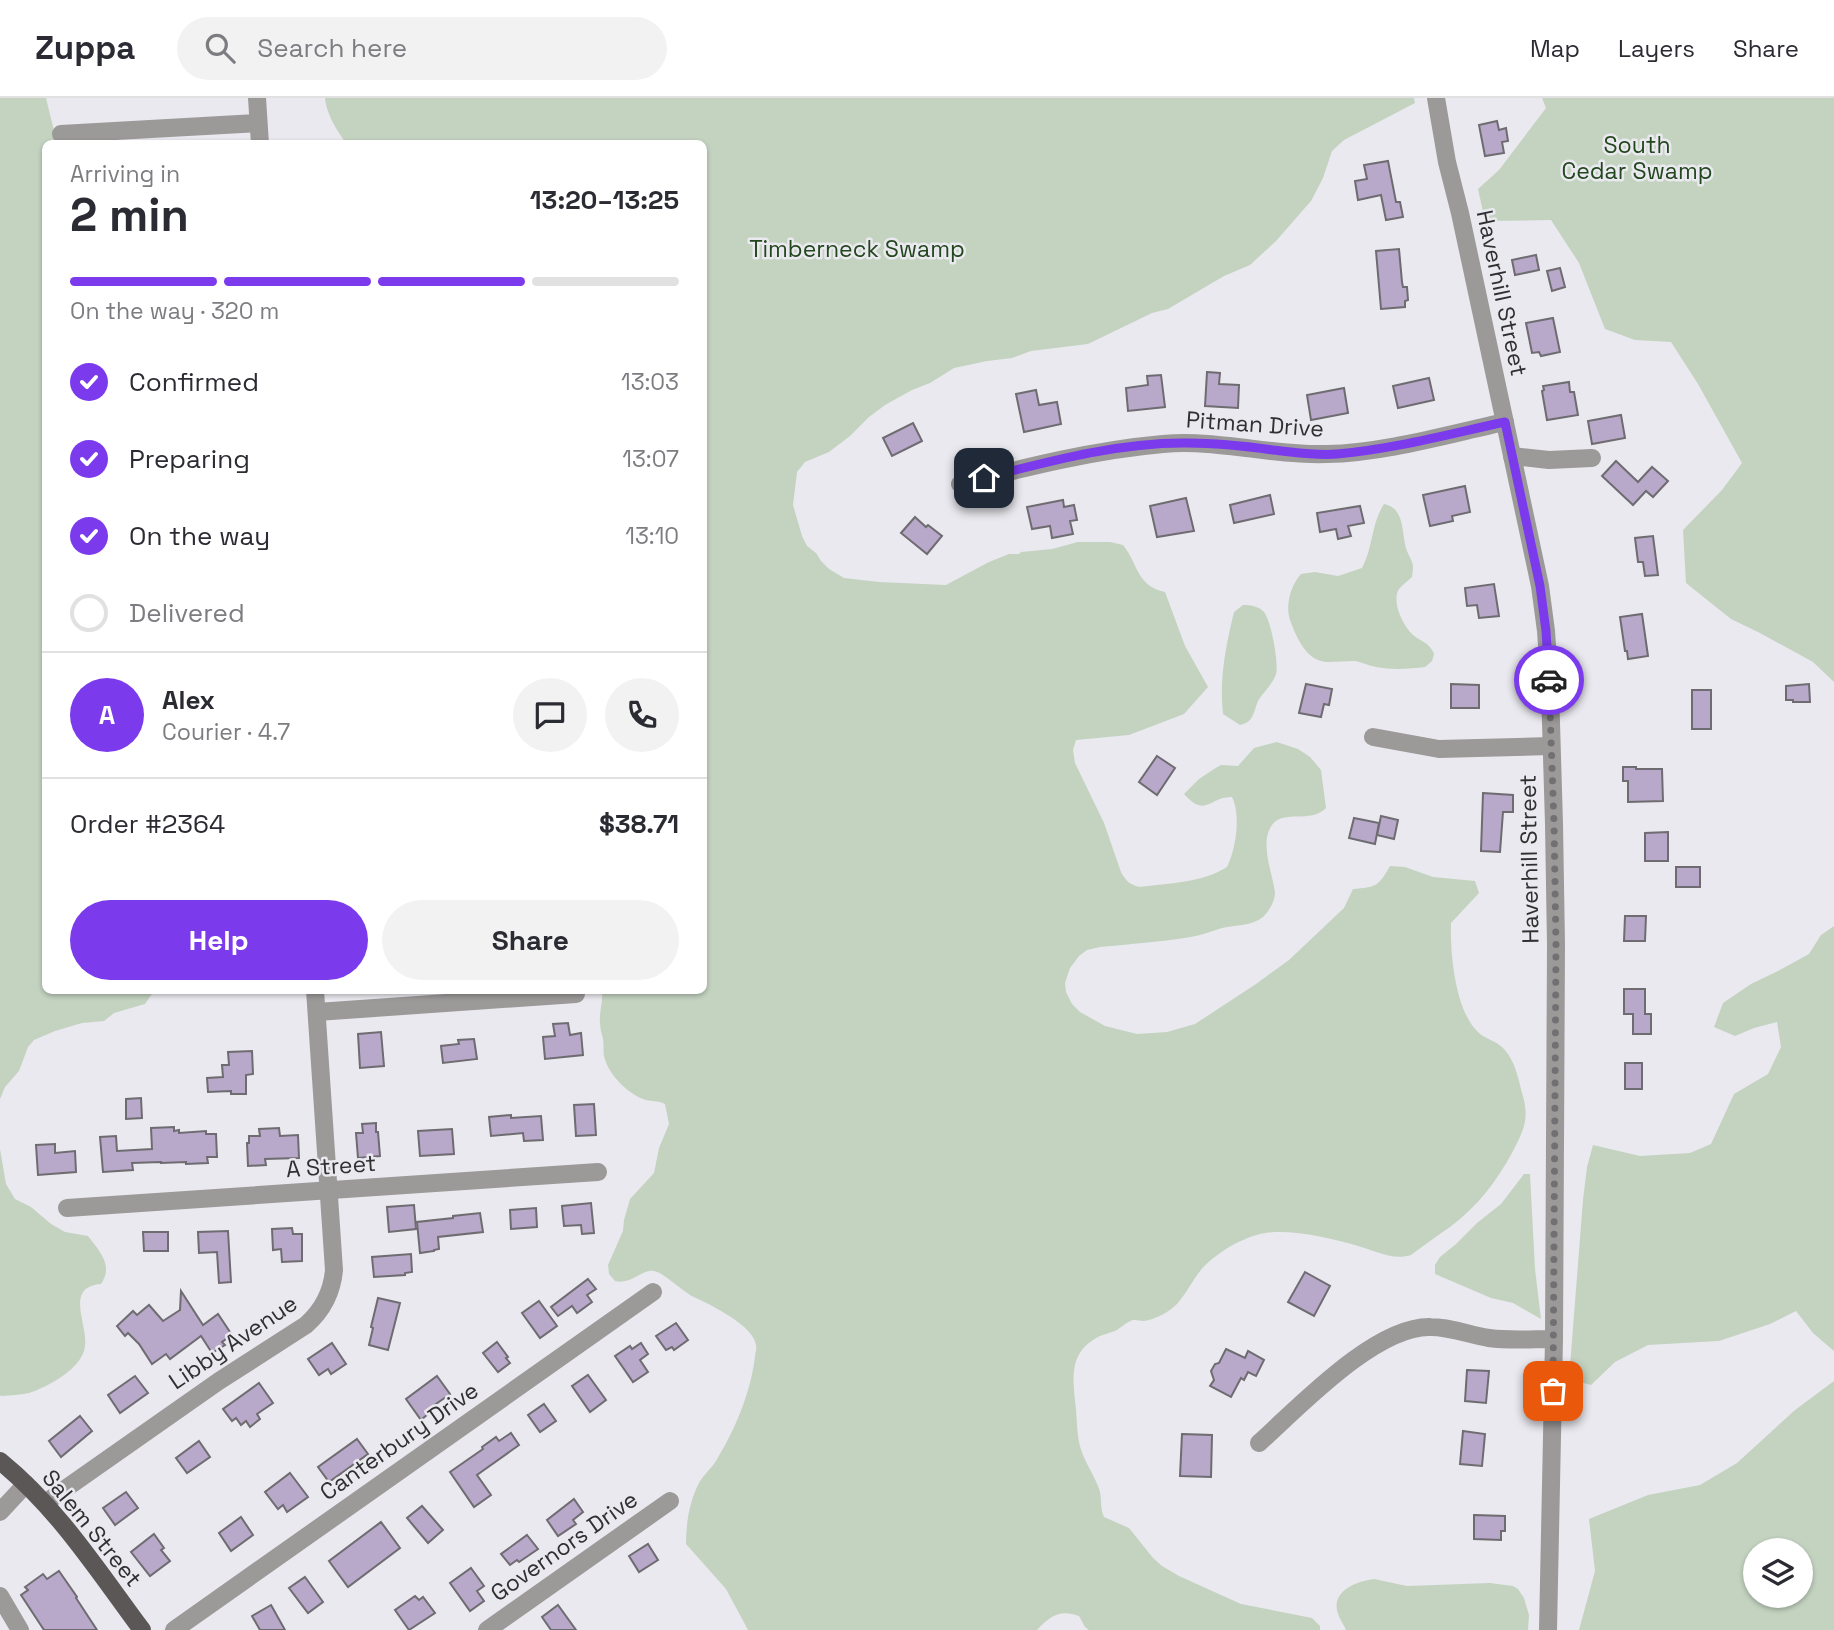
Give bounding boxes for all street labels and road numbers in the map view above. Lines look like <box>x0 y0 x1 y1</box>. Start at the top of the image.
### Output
street label: Haverhill Street <box>1470 207 1534 379</box>
street label: Pitman Drive <box>1185 404 1325 444</box>
street label: Haverhill Street <box>1513 774 1545 944</box>
street label: A Street <box>285 1148 377 1184</box>
street label: Libby Avenue <box>163 1288 303 1396</box>
street label: Canterbury Drive <box>314 1375 484 1507</box>
street label: Salem Street <box>35 1463 149 1593</box>
street label: Governors Drive <box>485 1484 643 1608</box>

